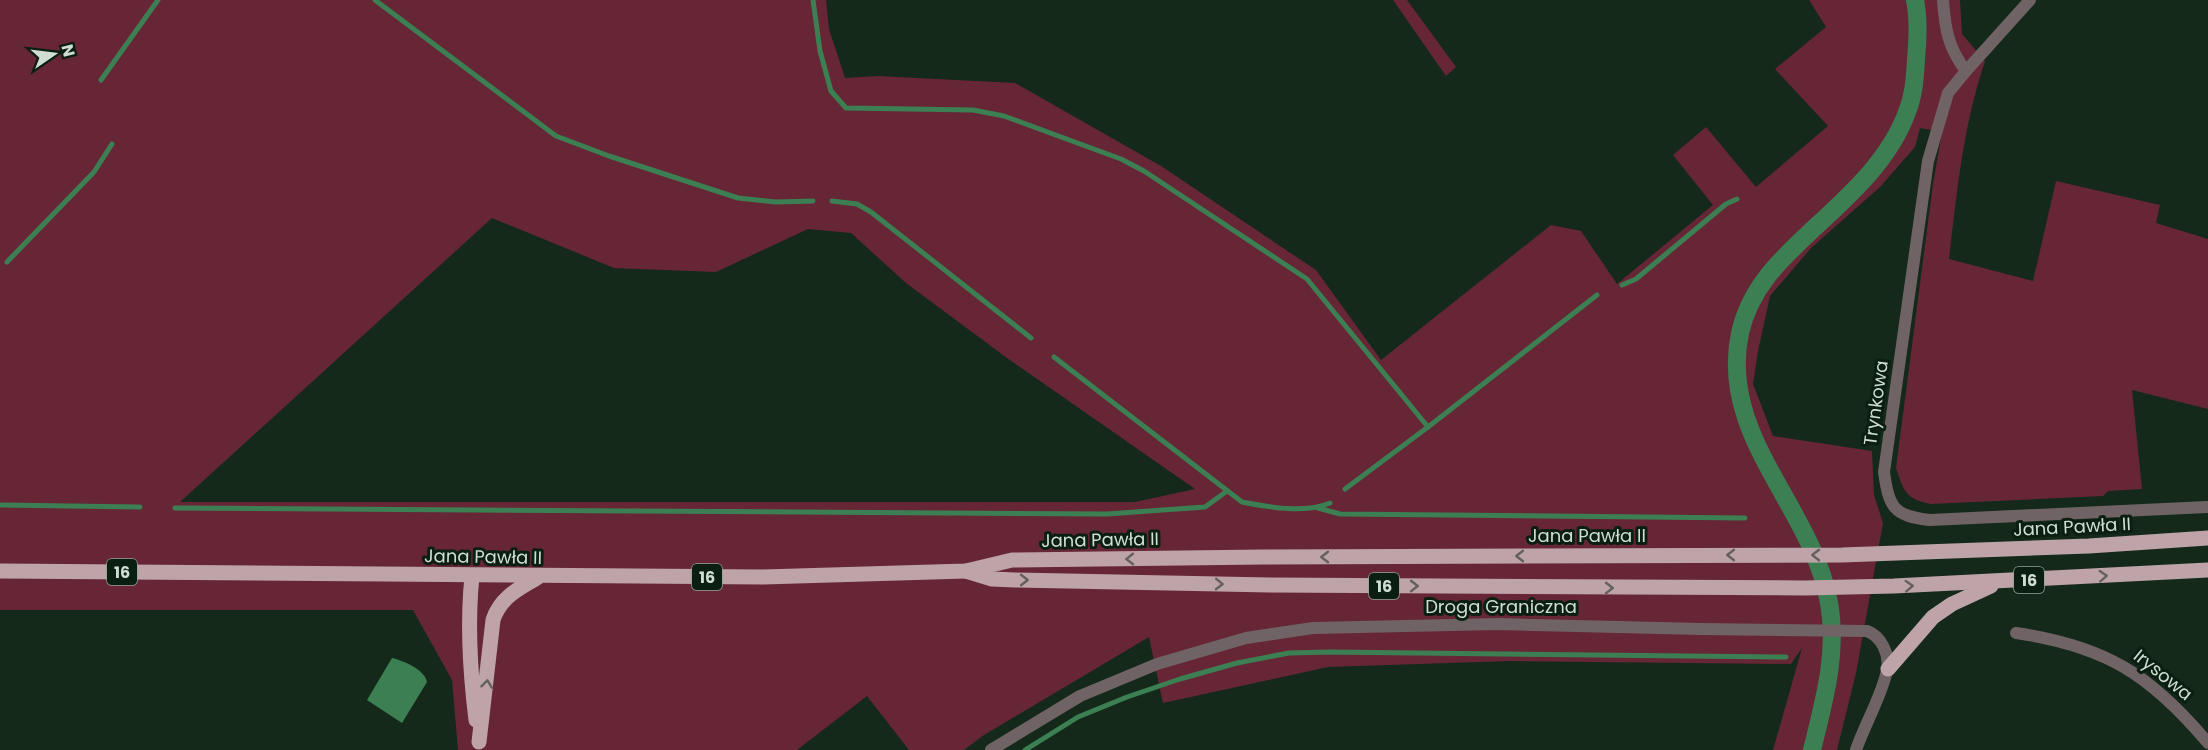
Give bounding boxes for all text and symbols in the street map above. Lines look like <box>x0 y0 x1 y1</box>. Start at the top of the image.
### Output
north arrow <box>24 24 84 84</box>
text: N <box>55 42 81 59</box>
street label: Trynkowa <box>1857 359 1894 447</box>
street label: Jana Pawła II <box>2012 511 2132 542</box>
street label: Jana Pawła II <box>1528 523 1646 548</box>
street label: Jana Pawła II <box>1041 526 1159 553</box>
street label: Jana Pawła II <box>424 543 542 570</box>
one-way arrow <box>1727 549 1736 561</box>
one-way arrow <box>1812 549 1821 561</box>
one-way arrow <box>1320 550 1329 563</box>
one-way arrow <box>1515 550 1524 562</box>
one-way arrow <box>1125 553 1134 565</box>
road number: 16 <box>107 559 137 585</box>
road number: 16 <box>692 564 722 590</box>
road number: 16 <box>2014 567 2044 593</box>
one-way arrow <box>2099 570 2108 583</box>
road number: 16 <box>1369 573 1399 599</box>
one-way arrow <box>1019 574 1028 586</box>
one-way arrow <box>1214 578 1223 590</box>
one-way arrow <box>1904 579 1913 592</box>
one-way arrow <box>1409 580 1418 592</box>
one-way arrow <box>1604 582 1613 594</box>
street label: Droga Graniczna <box>1425 594 1577 619</box>
street label: Irysowa <box>2129 643 2198 706</box>
one-way arrow <box>480 679 492 688</box>

